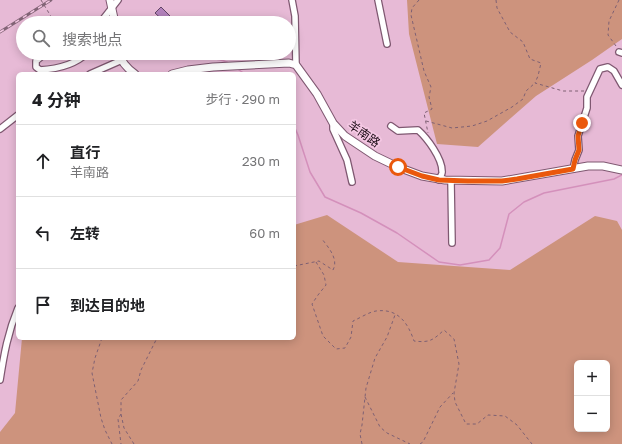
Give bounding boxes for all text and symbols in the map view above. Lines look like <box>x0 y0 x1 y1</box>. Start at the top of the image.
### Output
search box <box>16 16 296 60</box>
icon: search <box>30 27 52 49</box>
text: 搜索地点 <box>62 30 122 48</box>
text: 4 分钟 <box>32 89 81 110</box>
text: 步行 · 290 m <box>205 91 280 107</box>
route end <box>573 114 591 132</box>
street label: 羊南路 <box>345 117 383 150</box>
text: 直行 <box>70 143 100 161</box>
icon: ahead <box>32 150 54 172</box>
text: 230 m <box>242 153 280 169</box>
route start <box>389 158 407 176</box>
text: 羊南路 <box>70 164 109 180</box>
icon: left <box>32 222 54 244</box>
text: 左转 <box>70 224 100 242</box>
text: 60 m <box>249 225 280 241</box>
icon: arrive <box>32 294 54 316</box>
text: 到达目的地 <box>70 296 145 314</box>
map controls <box>574 360 610 432</box>
button: + <box>574 360 610 396</box>
button: − <box>574 396 610 432</box>

